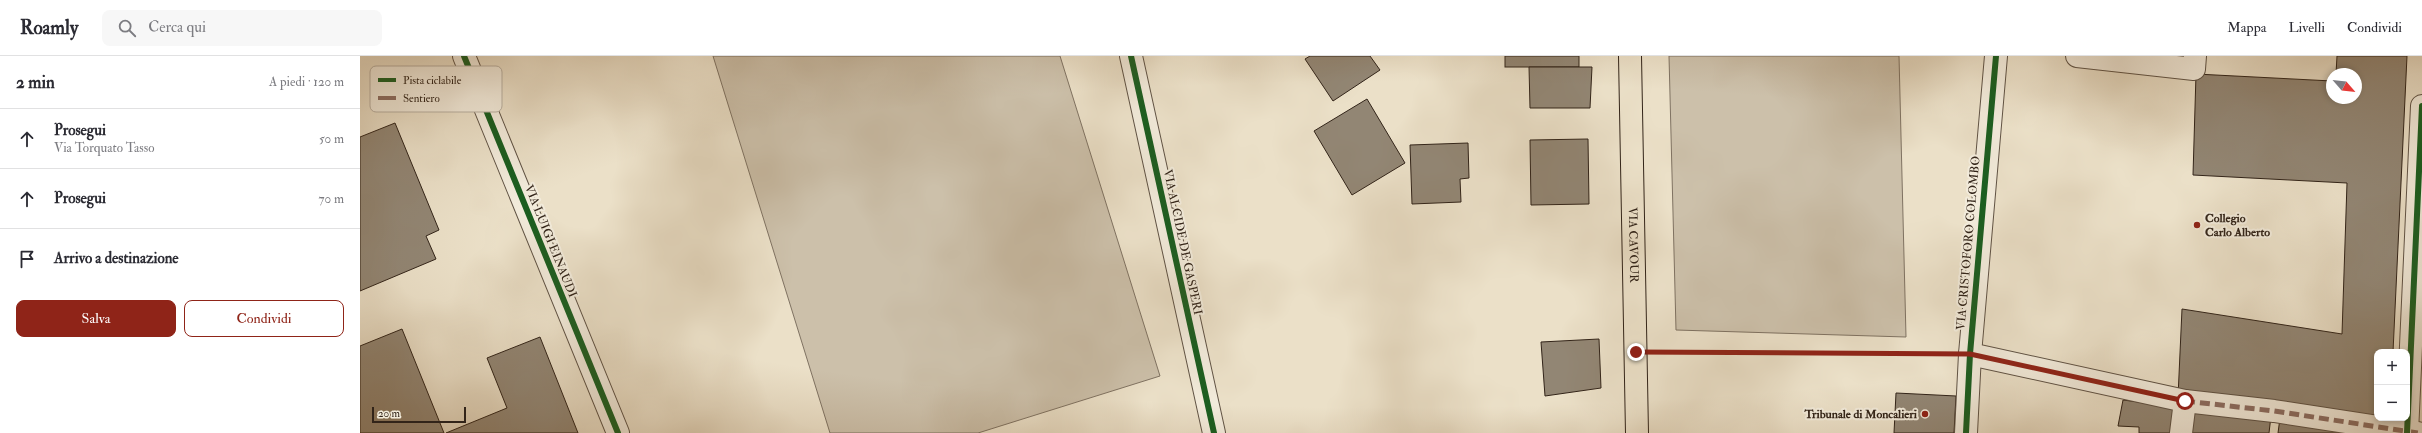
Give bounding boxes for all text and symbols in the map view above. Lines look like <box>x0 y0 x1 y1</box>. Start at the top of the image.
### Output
search box <box>102 10 382 46</box>
text: Roamly <box>20 16 78 40</box>
icon: search <box>116 17 138 39</box>
text: Cerca qui <box>148 18 206 37</box>
text: Mappa <box>2227 19 2266 36</box>
text: Livelli <box>2288 19 2325 36</box>
text: Condividi <box>2347 19 2402 36</box>
legend <box>370 66 502 112</box>
north arrow <box>2326 68 2362 104</box>
text: 2 min <box>16 72 55 93</box>
text: A piedi · 120 m <box>269 74 344 90</box>
text: Pista ciclabile <box>403 74 462 87</box>
text: Sentiero <box>403 92 440 105</box>
text: Prosegui <box>54 121 106 140</box>
icon: ahead <box>16 128 38 150</box>
text: 50 m <box>319 131 344 147</box>
text: Via Torquato Tasso <box>54 140 155 156</box>
street label: VIA CRISTOFORO COLOMBO <box>1953 155 1984 331</box>
street label: VIA ALCIDE DE GASPERI <box>1160 168 1205 316</box>
street label: VIA LUIGI EINAUDI <box>521 183 580 300</box>
icon: ahead <box>16 188 38 210</box>
text: Prosegui <box>54 189 106 208</box>
text: 70 m <box>319 191 344 207</box>
street label: VIA CAVOUR <box>1625 207 1641 283</box>
place label: Collegio Carlo Alberto <box>2205 211 2270 240</box>
marker: Collegio Carlo Alberto <box>2192 220 2202 230</box>
icon: arrive <box>16 248 38 270</box>
text: Arrivo a destinazione <box>54 249 179 268</box>
button: Salva <box>16 300 176 337</box>
button: Condividi <box>184 300 344 337</box>
route end <box>1627 343 1645 361</box>
map controls <box>2374 349 2410 421</box>
button: + <box>2374 349 2410 385</box>
button: − <box>2374 385 2410 421</box>
route start <box>2176 392 2194 410</box>
scale bar <box>372 405 466 424</box>
text: 20 m <box>378 407 400 420</box>
place label: Tribunale di Moncalieri <box>1803 407 1918 422</box>
marker: Tribunale di Moncalieri <box>1920 409 1930 419</box>

